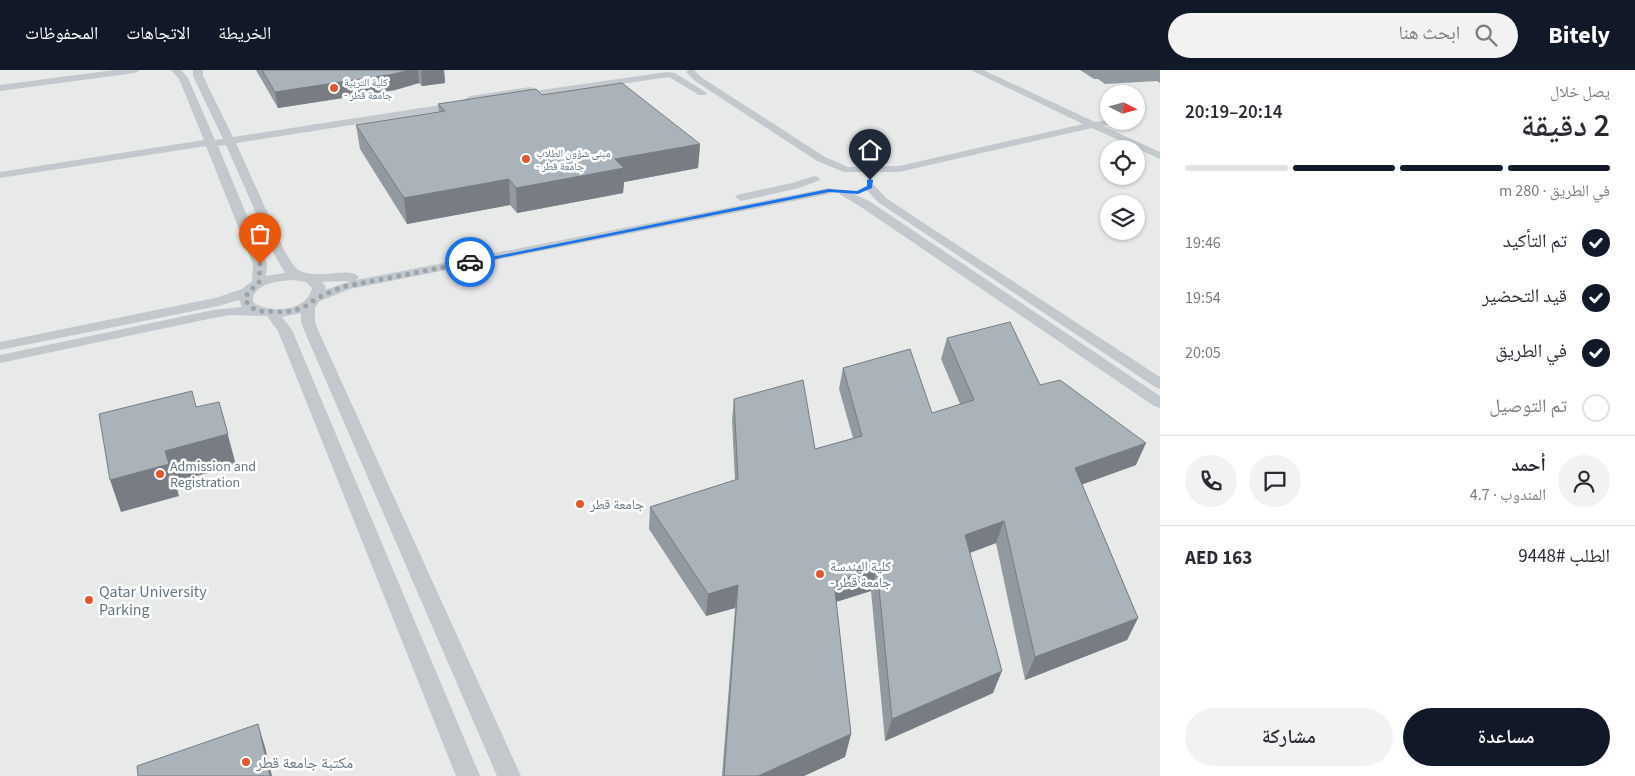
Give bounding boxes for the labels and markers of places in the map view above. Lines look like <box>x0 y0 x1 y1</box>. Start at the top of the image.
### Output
place label: كلية التربية - جامعة قطر <box>344 75 392 103</box>
marker: كلية التربية - جامعة قطر <box>328 82 340 94</box>
pin <box>849 129 891 180</box>
place label: مبنى شؤون الطلاب - جامعة قطر <box>536 146 610 174</box>
marker: مبنى شؤون الطلاب - جامعة قطر <box>520 153 532 165</box>
pin <box>239 213 281 264</box>
place label: Admission and Registration <box>170 457 256 493</box>
marker: Admission and Registration <box>154 468 166 480</box>
place label: جامعة قطر <box>589 495 644 515</box>
marker: جامعة قطر <box>574 498 586 510</box>
place label: كلية الهندسة - جامعة قطر <box>830 557 891 593</box>
marker: كلية الهندسة - جامعة قطر <box>814 568 826 580</box>
place label: Qatar University Parking <box>99 581 207 621</box>
marker: Qatar University Parking <box>83 594 95 606</box>
place label: مكتبة جامعة قطر <box>255 752 353 774</box>
marker: مكتبة جامعة قطر <box>240 756 252 768</box>

